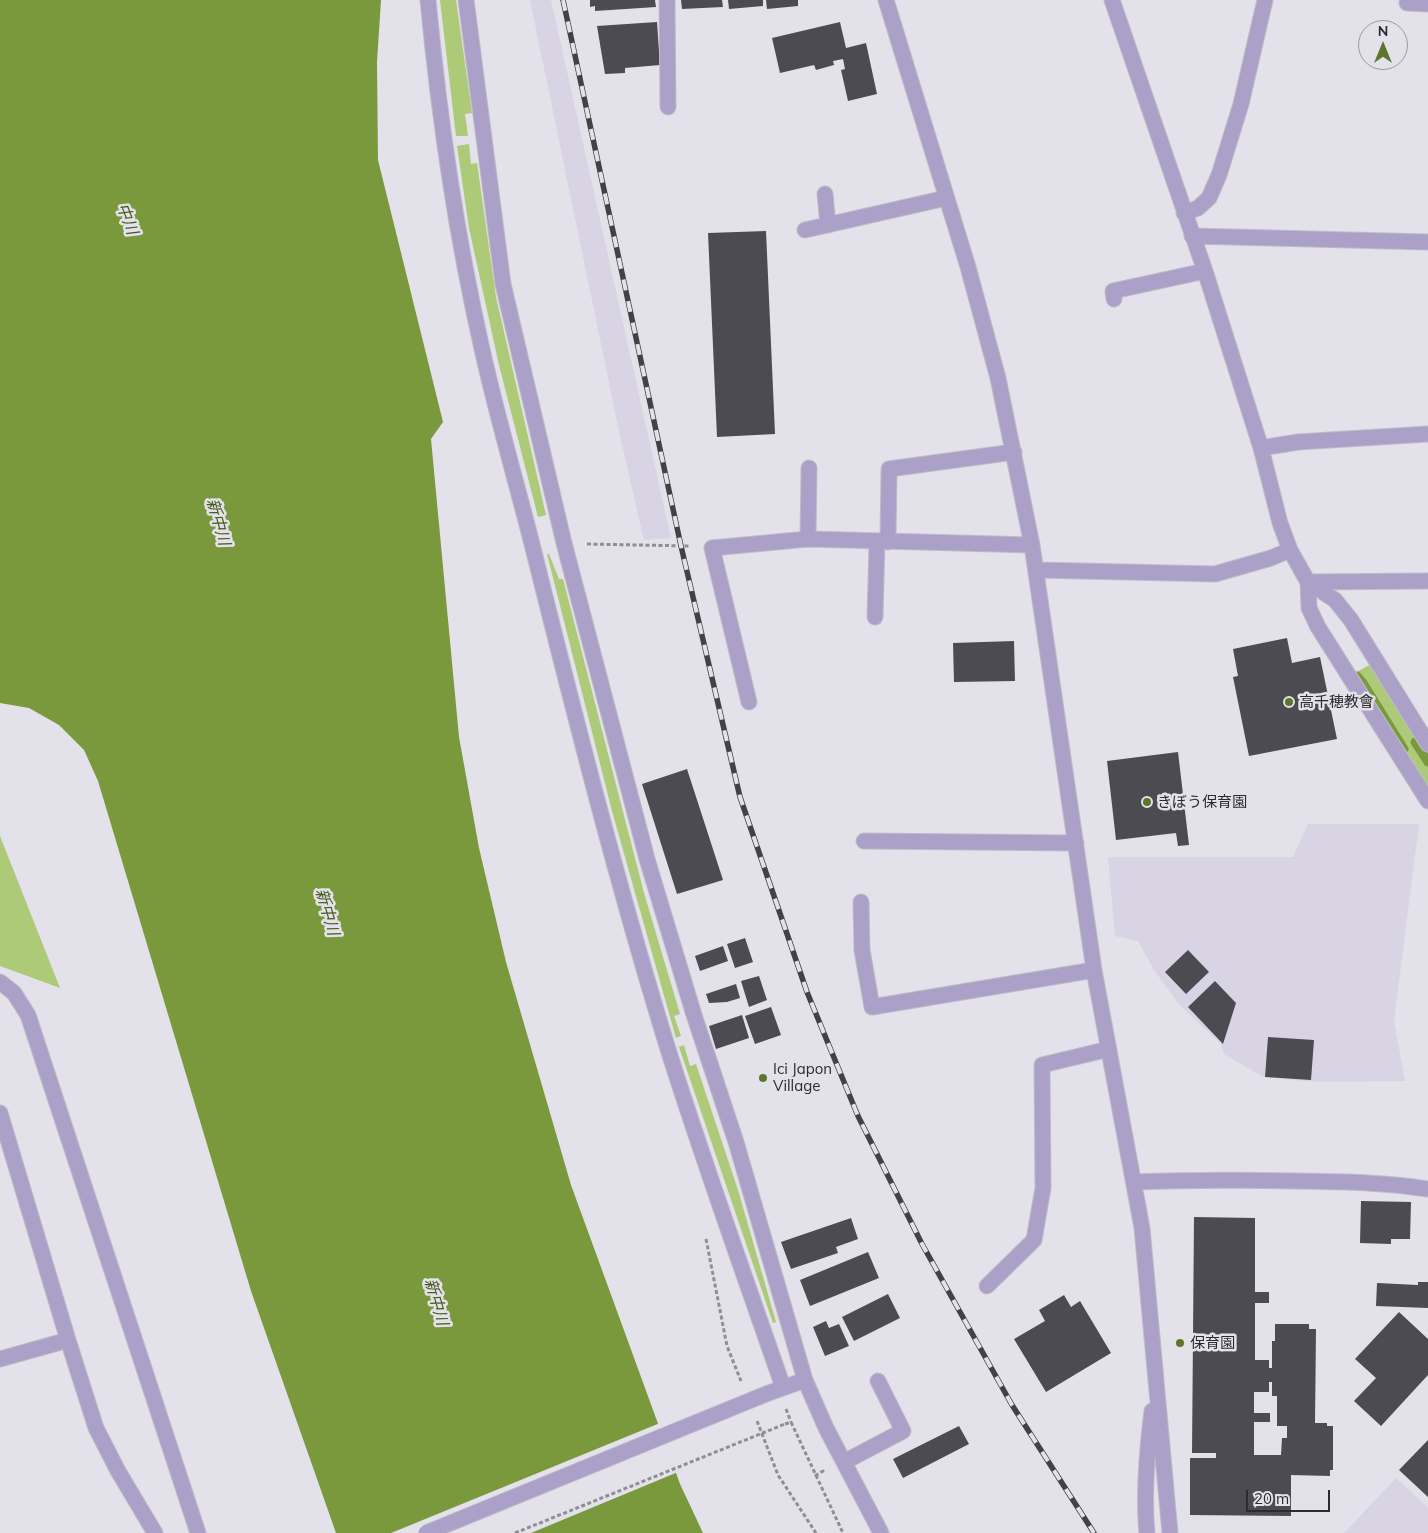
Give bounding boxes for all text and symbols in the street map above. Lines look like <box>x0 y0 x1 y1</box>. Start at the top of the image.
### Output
north arrow <box>1358 20 1408 70</box>
text: N <box>1378 22 1388 40</box>
water label: 中川 <box>112 201 142 237</box>
water label: 新中川 <box>202 496 234 548</box>
place label: 高千穂教會 <box>1299 693 1374 711</box>
marker: 高千穂教會 <box>1283 696 1295 708</box>
place label: きぼう保育園 <box>1157 793 1247 811</box>
marker: きぼう保育園 <box>1141 796 1153 808</box>
water label: 新中川 <box>311 886 343 938</box>
place label: Ici Japon Village <box>773 1060 832 1095</box>
marker: Ici Japon Village <box>757 1072 769 1084</box>
water label: 新中川 <box>420 1276 452 1328</box>
place label: 保育園 <box>1190 1334 1235 1352</box>
marker: 保育園 <box>1174 1337 1186 1349</box>
scale bar <box>1248 1480 1332 1512</box>
text: 20 m <box>1254 1489 1289 1508</box>

